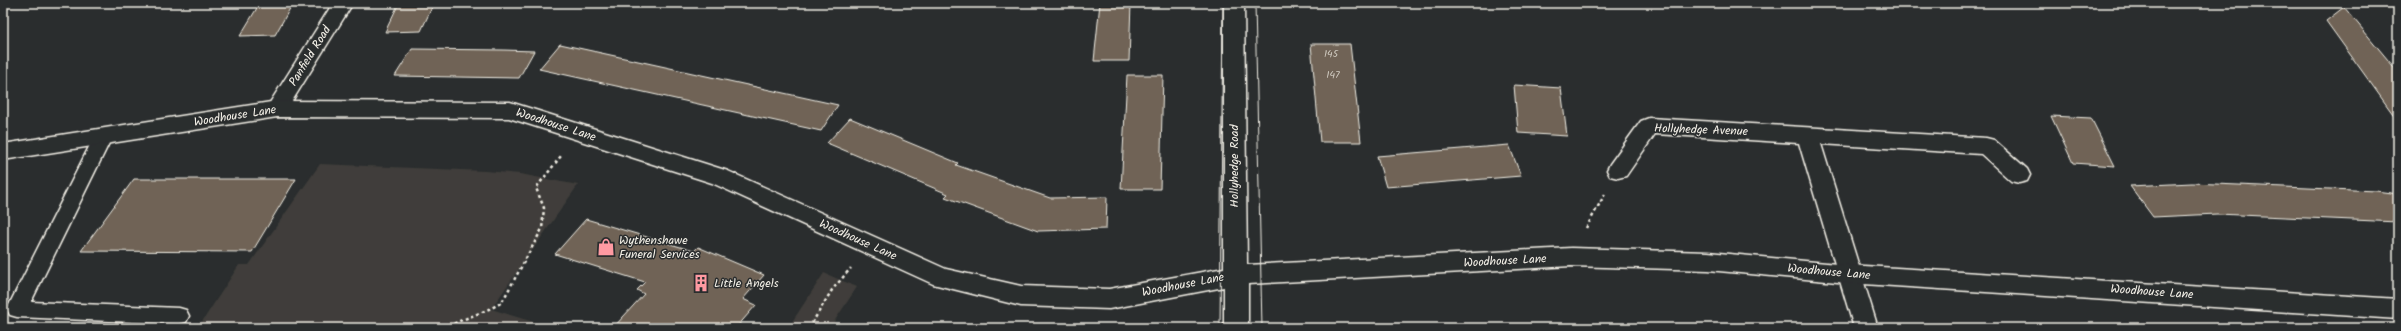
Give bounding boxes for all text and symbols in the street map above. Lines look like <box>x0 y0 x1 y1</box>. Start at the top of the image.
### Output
street label: Panfield Road <box>284 21 337 90</box>
house number: 145 <box>1324 46 1339 62</box>
house number: 147 <box>1326 67 1340 83</box>
street label: Woodhouse Lane <box>192 100 278 132</box>
street label: Woodhouse Lane <box>514 103 599 147</box>
street label: Hollyhedge Avenue <box>1654 119 1749 141</box>
street label: Hollyhedge Road <box>1225 124 1244 207</box>
street label: Woodhouse Lane <box>816 214 900 266</box>
place label: Wythenshawe Funeral Services <box>619 231 700 264</box>
shop icon: Wythenshawe Funeral Services <box>596 237 616 257</box>
street label: Woodhouse Lane <box>1463 249 1548 273</box>
street label: Woodhouse Lane <box>1787 259 1872 285</box>
street label: Woodhouse Lane <box>1140 268 1226 302</box>
building icon: Little Angels <box>691 273 711 293</box>
place label: Little Angels <box>714 274 779 293</box>
street label: Woodhouse Lane <box>2110 280 2195 304</box>

